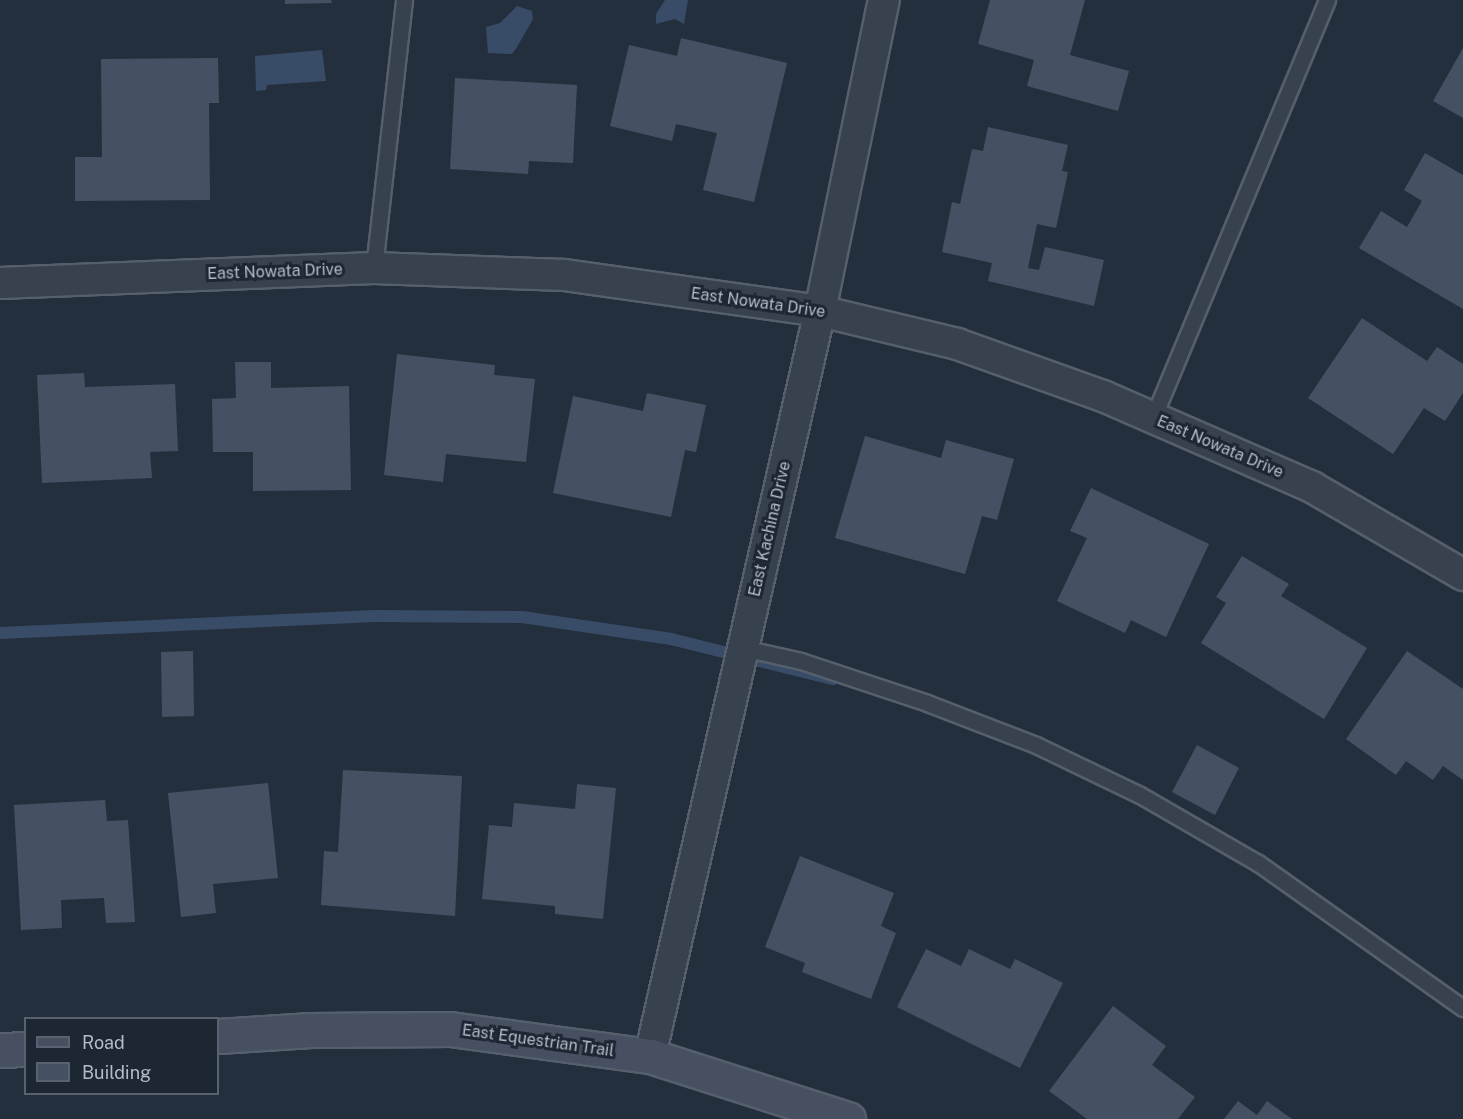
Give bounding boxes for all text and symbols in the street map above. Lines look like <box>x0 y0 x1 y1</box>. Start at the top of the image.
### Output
street label: East Nowata Drive <box>207 260 343 284</box>
street label: East Nowata Drive <box>690 284 826 322</box>
street label: East Nowata Drive <box>1154 412 1286 482</box>
street label: East Kachina Drive <box>745 459 795 599</box>
legend <box>24 1017 219 1095</box>
street label: East Equestrian Trail <box>461 1021 615 1061</box>
text: Road <box>82 1032 125 1053</box>
text: Building <box>82 1062 151 1083</box>

